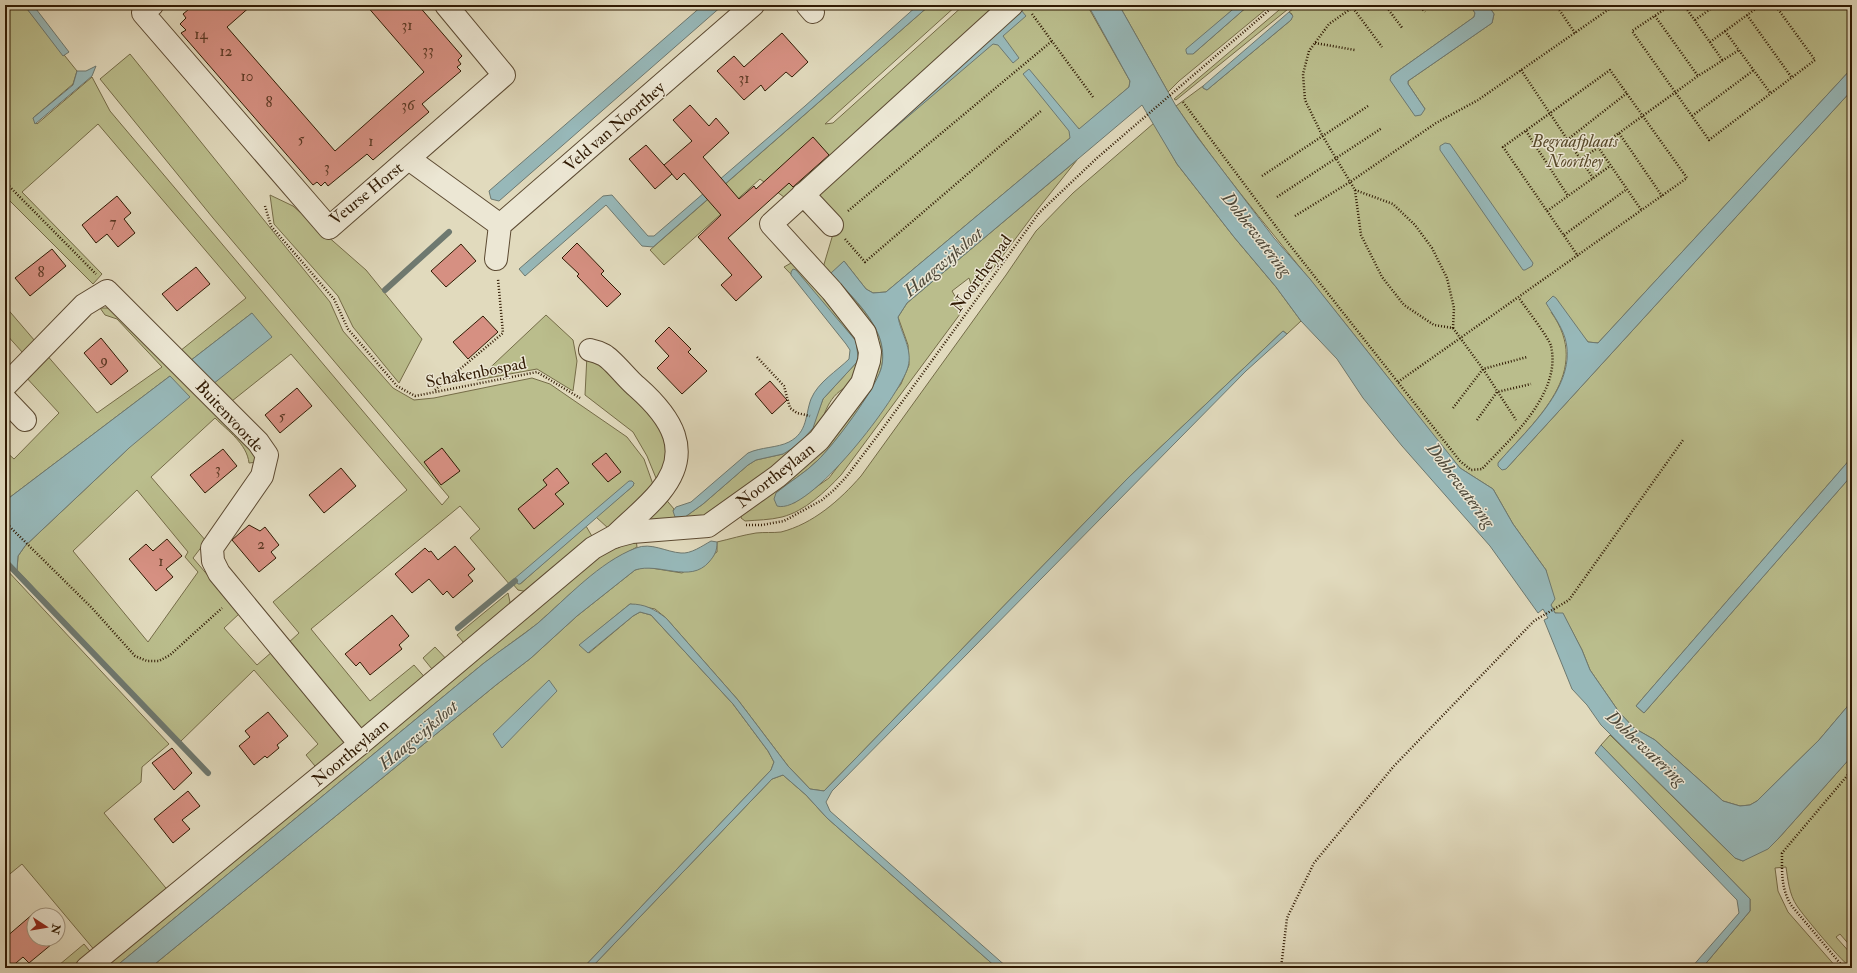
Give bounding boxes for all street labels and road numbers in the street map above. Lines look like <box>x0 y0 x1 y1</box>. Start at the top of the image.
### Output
street label: Veld van Noorthey <box>559 76 670 177</box>
street label: Veurse Horst <box>325 157 408 230</box>
street label: Noortheypad <box>946 230 1018 317</box>
street label: Schakenbospad <box>424 352 529 394</box>
street label: Buitenvoorde <box>191 376 268 457</box>
street label: Noortheylaan <box>732 438 819 513</box>
street label: Noortheylaan <box>308 714 394 791</box>

